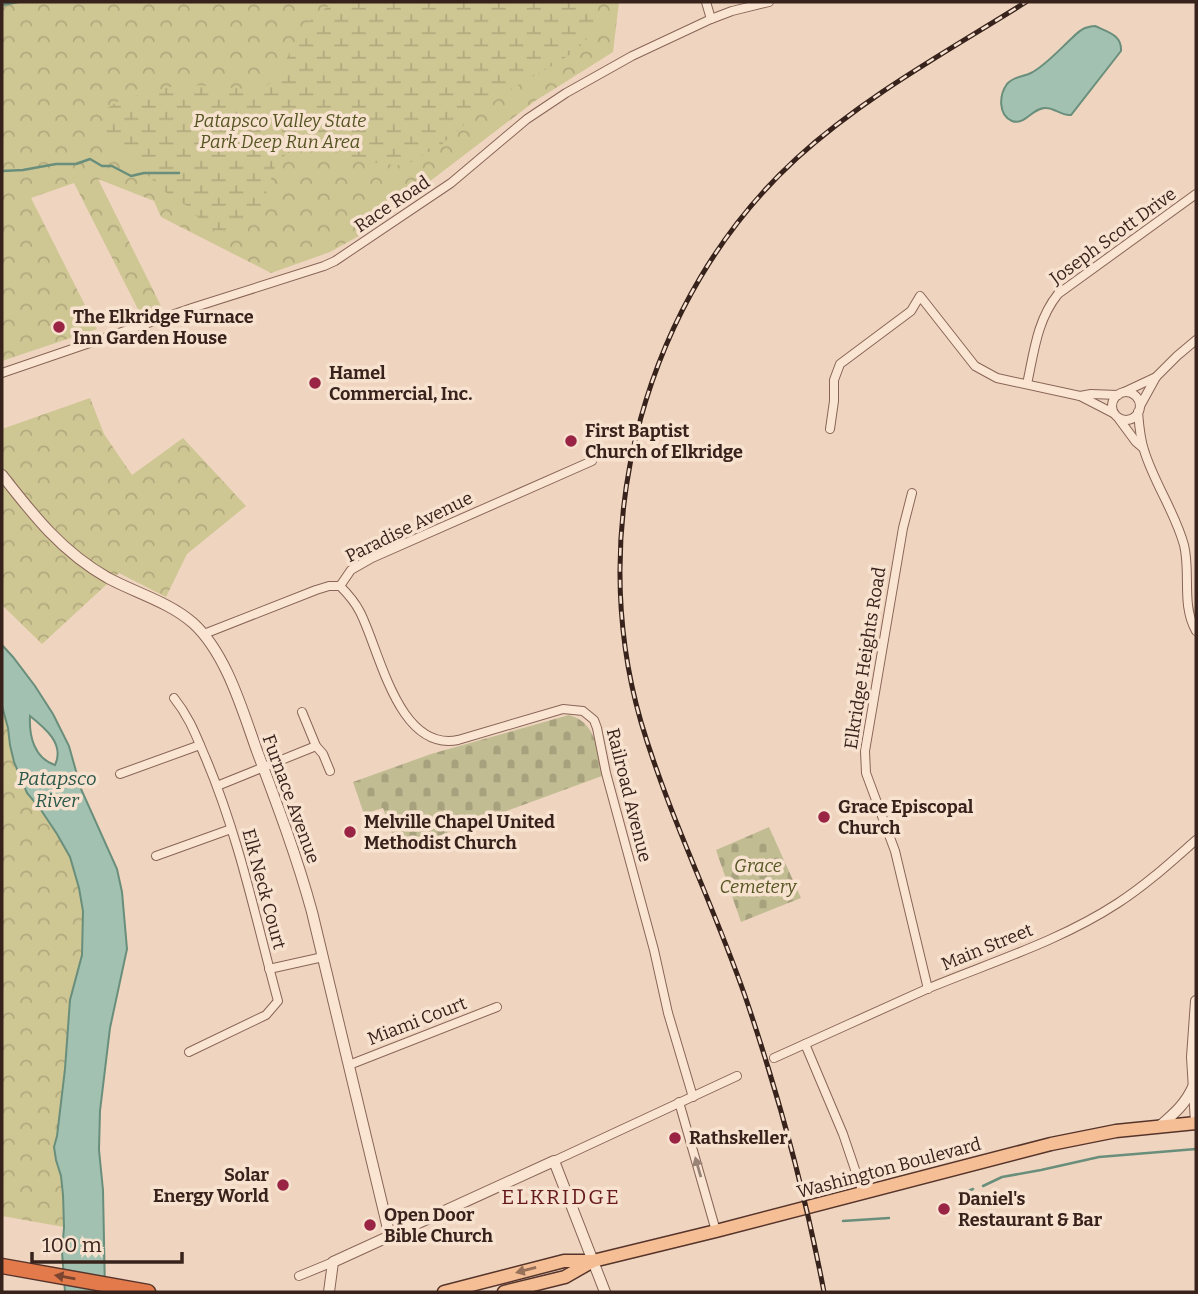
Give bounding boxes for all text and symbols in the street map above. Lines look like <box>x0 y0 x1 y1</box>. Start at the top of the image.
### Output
park label: Patapsco Valley State Park Deep Run Area <box>194 110 366 153</box>
street label: Race Road <box>350 171 434 237</box>
street label: Joseph Scott Drive <box>1045 183 1180 290</box>
place label: The Elkridge Furnace Inn Garden House <box>73 306 254 349</box>
marker: The Elkridge Furnace Inn Garden House <box>51 319 67 335</box>
place label: Hamel Commercial, Inc. <box>329 362 472 405</box>
marker: Hamel Commercial, Inc. <box>307 375 323 391</box>
place label: First Baptist Church of Elkridge <box>585 420 743 463</box>
marker: First Baptist Church of Elkridge <box>563 433 579 449</box>
street label: Paradise Avenue <box>342 487 476 567</box>
street label: Elkridge Heights Road <box>840 565 890 751</box>
street label: Railroad Avenue <box>602 726 656 864</box>
street label: Furnace Avenue <box>257 731 325 867</box>
water label: Patapsco River <box>18 767 96 812</box>
place label: Grace Episcopal Church <box>838 796 974 839</box>
marker: Grace Episcopal Church <box>816 809 832 825</box>
place label: Melville Chapel United Methodist Church <box>364 811 555 854</box>
marker: Melville Chapel United Methodist Church <box>342 824 358 840</box>
street label: Elk Neck Court <box>237 826 291 952</box>
park label: Grace Cemetery <box>720 855 797 898</box>
street label: Main Street <box>938 918 1036 975</box>
street label: Miami Court <box>364 992 470 1050</box>
place label: Rathskeller <box>689 1127 788 1149</box>
marker: Rathskeller <box>667 1130 683 1146</box>
street label: Washington Boulevard <box>795 1133 984 1203</box>
one-way arrow <box>692 1156 702 1177</box>
place label: Solar Energy World <box>153 1164 270 1207</box>
marker: Solar Energy World <box>275 1177 291 1193</box>
district label: ELKRIDGE <box>501 1184 621 1210</box>
place label: Daniel's Restaurant & Bar <box>958 1188 1103 1231</box>
marker: Daniel's Restaurant & Bar <box>936 1201 952 1217</box>
place label: Open Door Bible Church <box>384 1204 494 1247</box>
marker: Open Door Bible Church <box>362 1217 378 1233</box>
scale bar <box>32 1220 182 1264</box>
text: 100 m <box>42 1232 102 1258</box>
one-way arrow <box>515 1265 537 1276</box>
one-way arrow <box>54 1271 76 1282</box>

